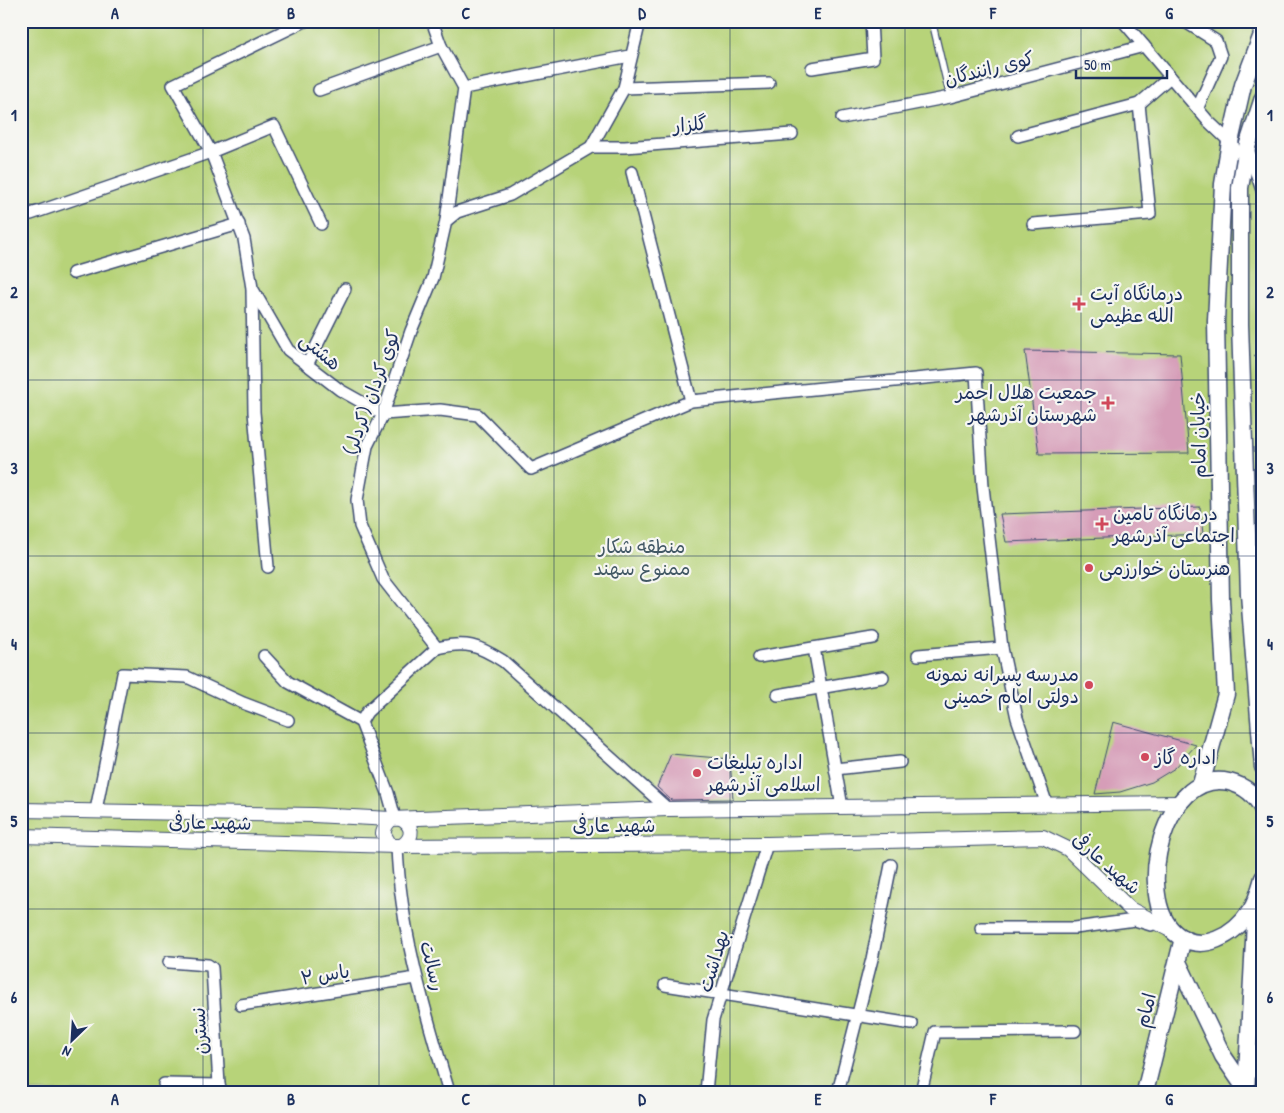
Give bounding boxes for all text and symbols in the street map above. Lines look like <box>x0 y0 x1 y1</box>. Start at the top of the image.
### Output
text: A <box>111 2 119 24</box>
text: B <box>287 2 295 24</box>
text: C <box>462 2 471 24</box>
text: D <box>638 2 646 24</box>
text: E <box>814 2 822 24</box>
text: F <box>989 2 997 24</box>
text: G <box>1165 2 1173 24</box>
street label: کوی رانندگان <box>941 44 1037 92</box>
scale bar <box>1076 48 1168 80</box>
text: 50 m <box>1084 54 1111 75</box>
text: 1 <box>11 104 17 126</box>
text: 1 <box>1267 104 1273 126</box>
street label: گلزار <box>670 110 708 138</box>
place label: درمانگاه آیت الله عظیمی <box>1090 280 1183 328</box>
text: 2 <box>10 281 18 303</box>
text: 2 <box>1266 281 1274 303</box>
marker: درمانگاه آیت الله عظیمی <box>1072 297 1086 311</box>
street label: هشتی <box>295 326 347 376</box>
street label: کوی کردان (کردلر) <box>336 326 406 458</box>
place label: جمعیت هلال احمر شهرستان آذرشهر <box>954 379 1097 427</box>
street label: خیابان امام <box>1184 392 1214 478</box>
marker: جمعیت هلال احمر شهرستان آذرشهر <box>1101 396 1115 410</box>
text: 3 <box>10 457 18 479</box>
text: 3 <box>1266 457 1274 479</box>
place label: درمانگاه تامین اجتماعی آذرشهر <box>1111 500 1235 548</box>
marker: درمانگاه تامین اجتماعی آذرشهر <box>1095 517 1109 531</box>
park label: منطقه شکار ممنوع سهند <box>594 533 690 582</box>
place label: هنرستان خوارزمی <box>1099 555 1230 581</box>
marker: هنرستان خوارزمی <box>1083 562 1095 574</box>
text: 4 <box>11 633 17 655</box>
text: 4 <box>1267 633 1273 655</box>
place label: مدرسه پسرانه نمونه دولتی امام خمینی <box>926 661 1079 711</box>
marker: مدرسه پسرانه نمونه دولتی امام خمینی <box>1083 679 1095 691</box>
place label: اداره گاز <box>1153 744 1216 770</box>
place label: اداره تبلیغات اسلامی آذرشهر <box>705 749 820 797</box>
marker: اداره گاز <box>1139 751 1151 763</box>
marker: اداره تبلیغات اسلامی آذرشهر <box>691 767 703 779</box>
street label: شهید عارفی <box>168 808 252 836</box>
text: 5 <box>11 810 18 832</box>
text: 5 <box>1267 810 1274 832</box>
street label: شهید عارفی <box>573 812 655 838</box>
street label: شهید عارفی <box>1067 826 1147 900</box>
street label: بهداشت <box>691 927 735 995</box>
street label: رسالت <box>414 938 452 994</box>
street label: یاس ۲ <box>299 957 351 991</box>
text: 6 <box>11 986 18 1008</box>
text: 6 <box>1267 986 1274 1008</box>
street label: امام <box>1128 990 1164 1031</box>
street label: نسترن <box>185 1007 213 1055</box>
north arrow <box>48 1016 98 1066</box>
text: N <box>58 1042 74 1062</box>
text: A <box>111 1088 119 1110</box>
text: B <box>287 1088 295 1110</box>
text: C <box>462 1088 471 1110</box>
text: D <box>638 1088 646 1110</box>
text: E <box>814 1088 822 1110</box>
text: F <box>989 1088 997 1110</box>
text: G <box>1165 1088 1173 1110</box>

